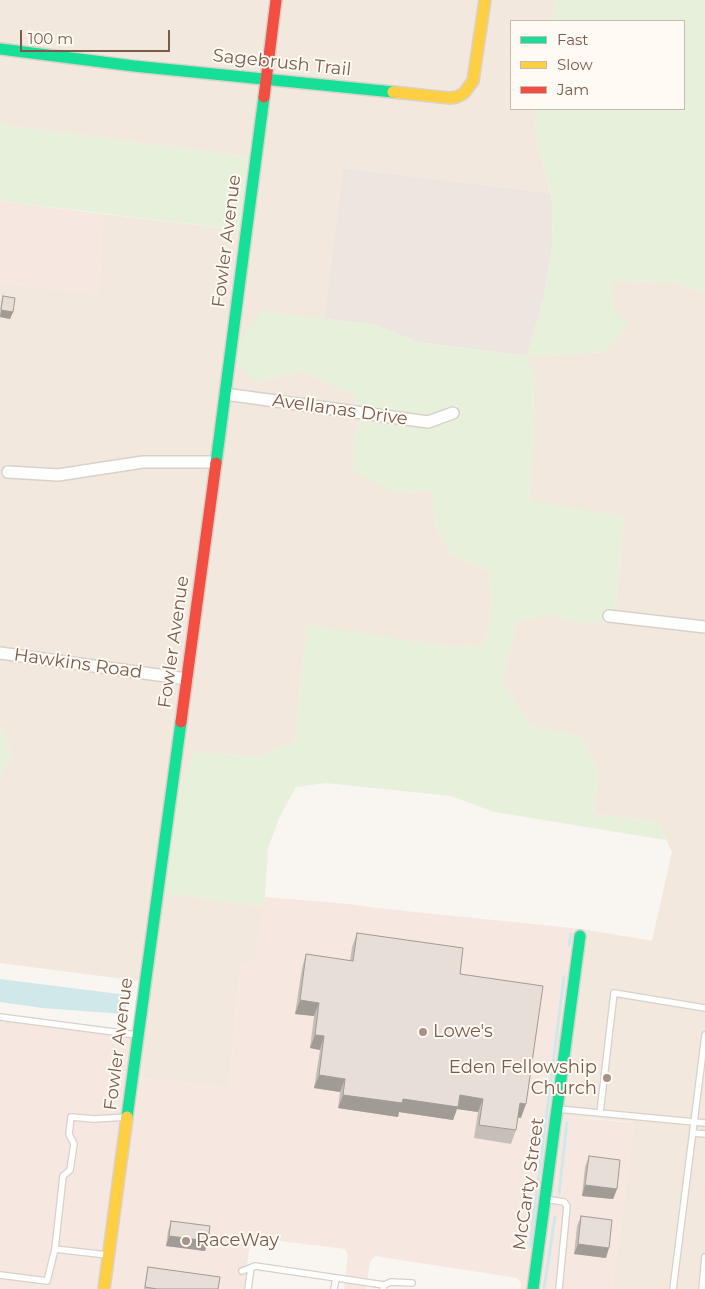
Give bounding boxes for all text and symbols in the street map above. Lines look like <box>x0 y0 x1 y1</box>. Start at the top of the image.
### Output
scale bar <box>22 20 172 52</box>
legend <box>510 20 685 110</box>
text: 100 m <box>28 29 73 48</box>
text: Fast <box>557 30 588 49</box>
street label: Sagebrush Trail <box>212 45 352 81</box>
text: Slow <box>557 55 593 74</box>
text: Jam <box>557 80 589 99</box>
street label: Fowler Avenue <box>208 173 246 309</box>
street label: Avellanas Drive <box>271 390 409 430</box>
street label: Fowler Avenue <box>154 574 194 710</box>
street label: Hawkins Road <box>13 644 143 684</box>
street label: Fowler Avenue <box>100 976 138 1112</box>
place label: Lowe's <box>433 1021 493 1043</box>
marker: Lowe's <box>417 1026 429 1038</box>
place label: Eden Fellowship Church <box>449 1057 597 1100</box>
marker: Eden Fellowship Church <box>601 1072 613 1084</box>
street label: McCarty Street <box>509 1116 549 1252</box>
place label: RaceWay <box>196 1230 279 1252</box>
marker: RaceWay <box>180 1235 192 1247</box>

